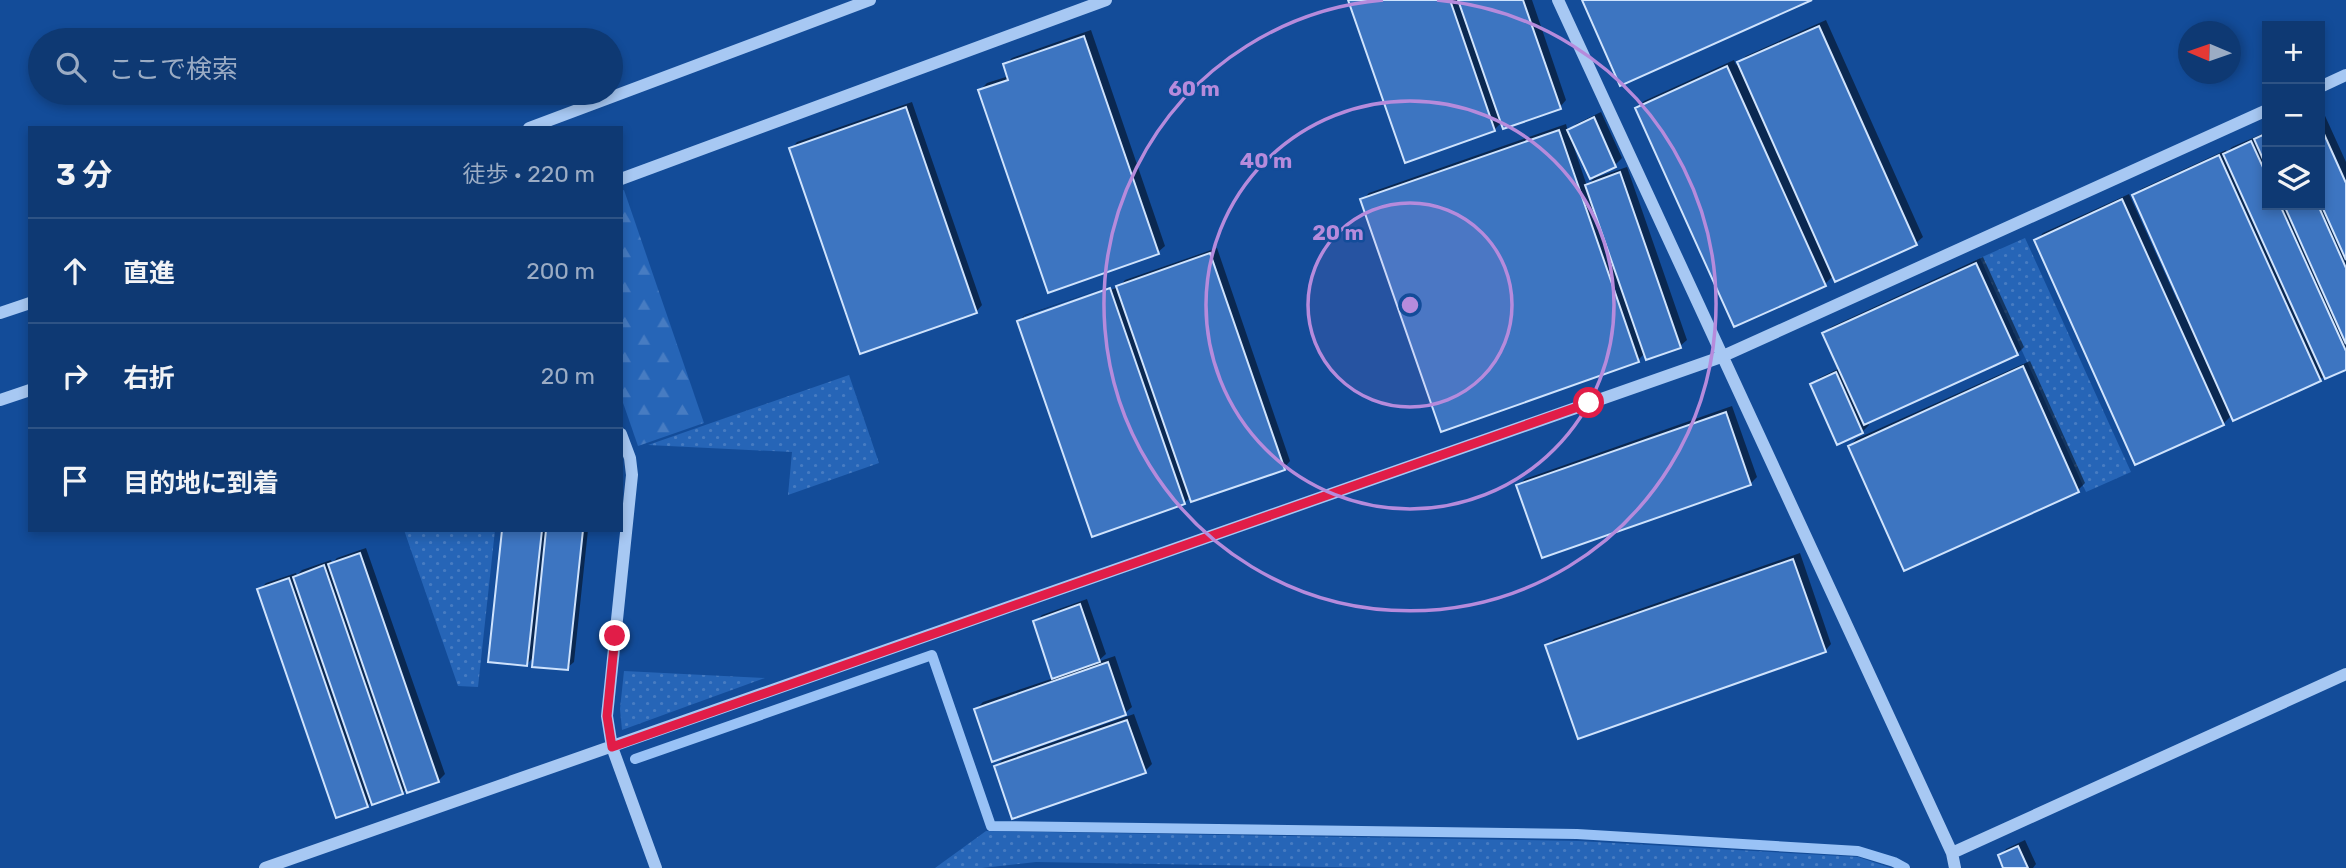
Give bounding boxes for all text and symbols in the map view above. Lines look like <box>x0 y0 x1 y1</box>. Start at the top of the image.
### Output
north arrow <box>2178 21 2241 84</box>
map controls <box>2262 21 2325 210</box>
button: + <box>2262 21 2325 84</box>
search box <box>28 28 623 105</box>
icon: search <box>52 48 90 86</box>
text: ここで検索 <box>108 54 238 85</box>
text: 60 m <box>1168 76 1220 101</box>
button: − <box>2262 84 2325 147</box>
button: layers <box>2262 147 2325 210</box>
text: 40 m <box>1240 148 1292 173</box>
text: 3 分 <box>56 157 112 193</box>
text: 徒歩 · 220 m <box>462 160 595 188</box>
text: 20 m <box>1312 220 1364 245</box>
icon: ahead <box>56 252 94 290</box>
text: 200 m <box>526 257 595 285</box>
text: 直進 <box>123 258 175 289</box>
centre of rings <box>1398 293 1422 317</box>
icon: right <box>56 357 94 395</box>
text: 20 m <box>541 362 595 390</box>
text: 右折 <box>123 363 175 394</box>
route start <box>1573 387 1604 418</box>
icon: arrive <box>56 462 94 500</box>
text: 目的地に到着 <box>123 468 279 499</box>
route end <box>599 620 630 651</box>

